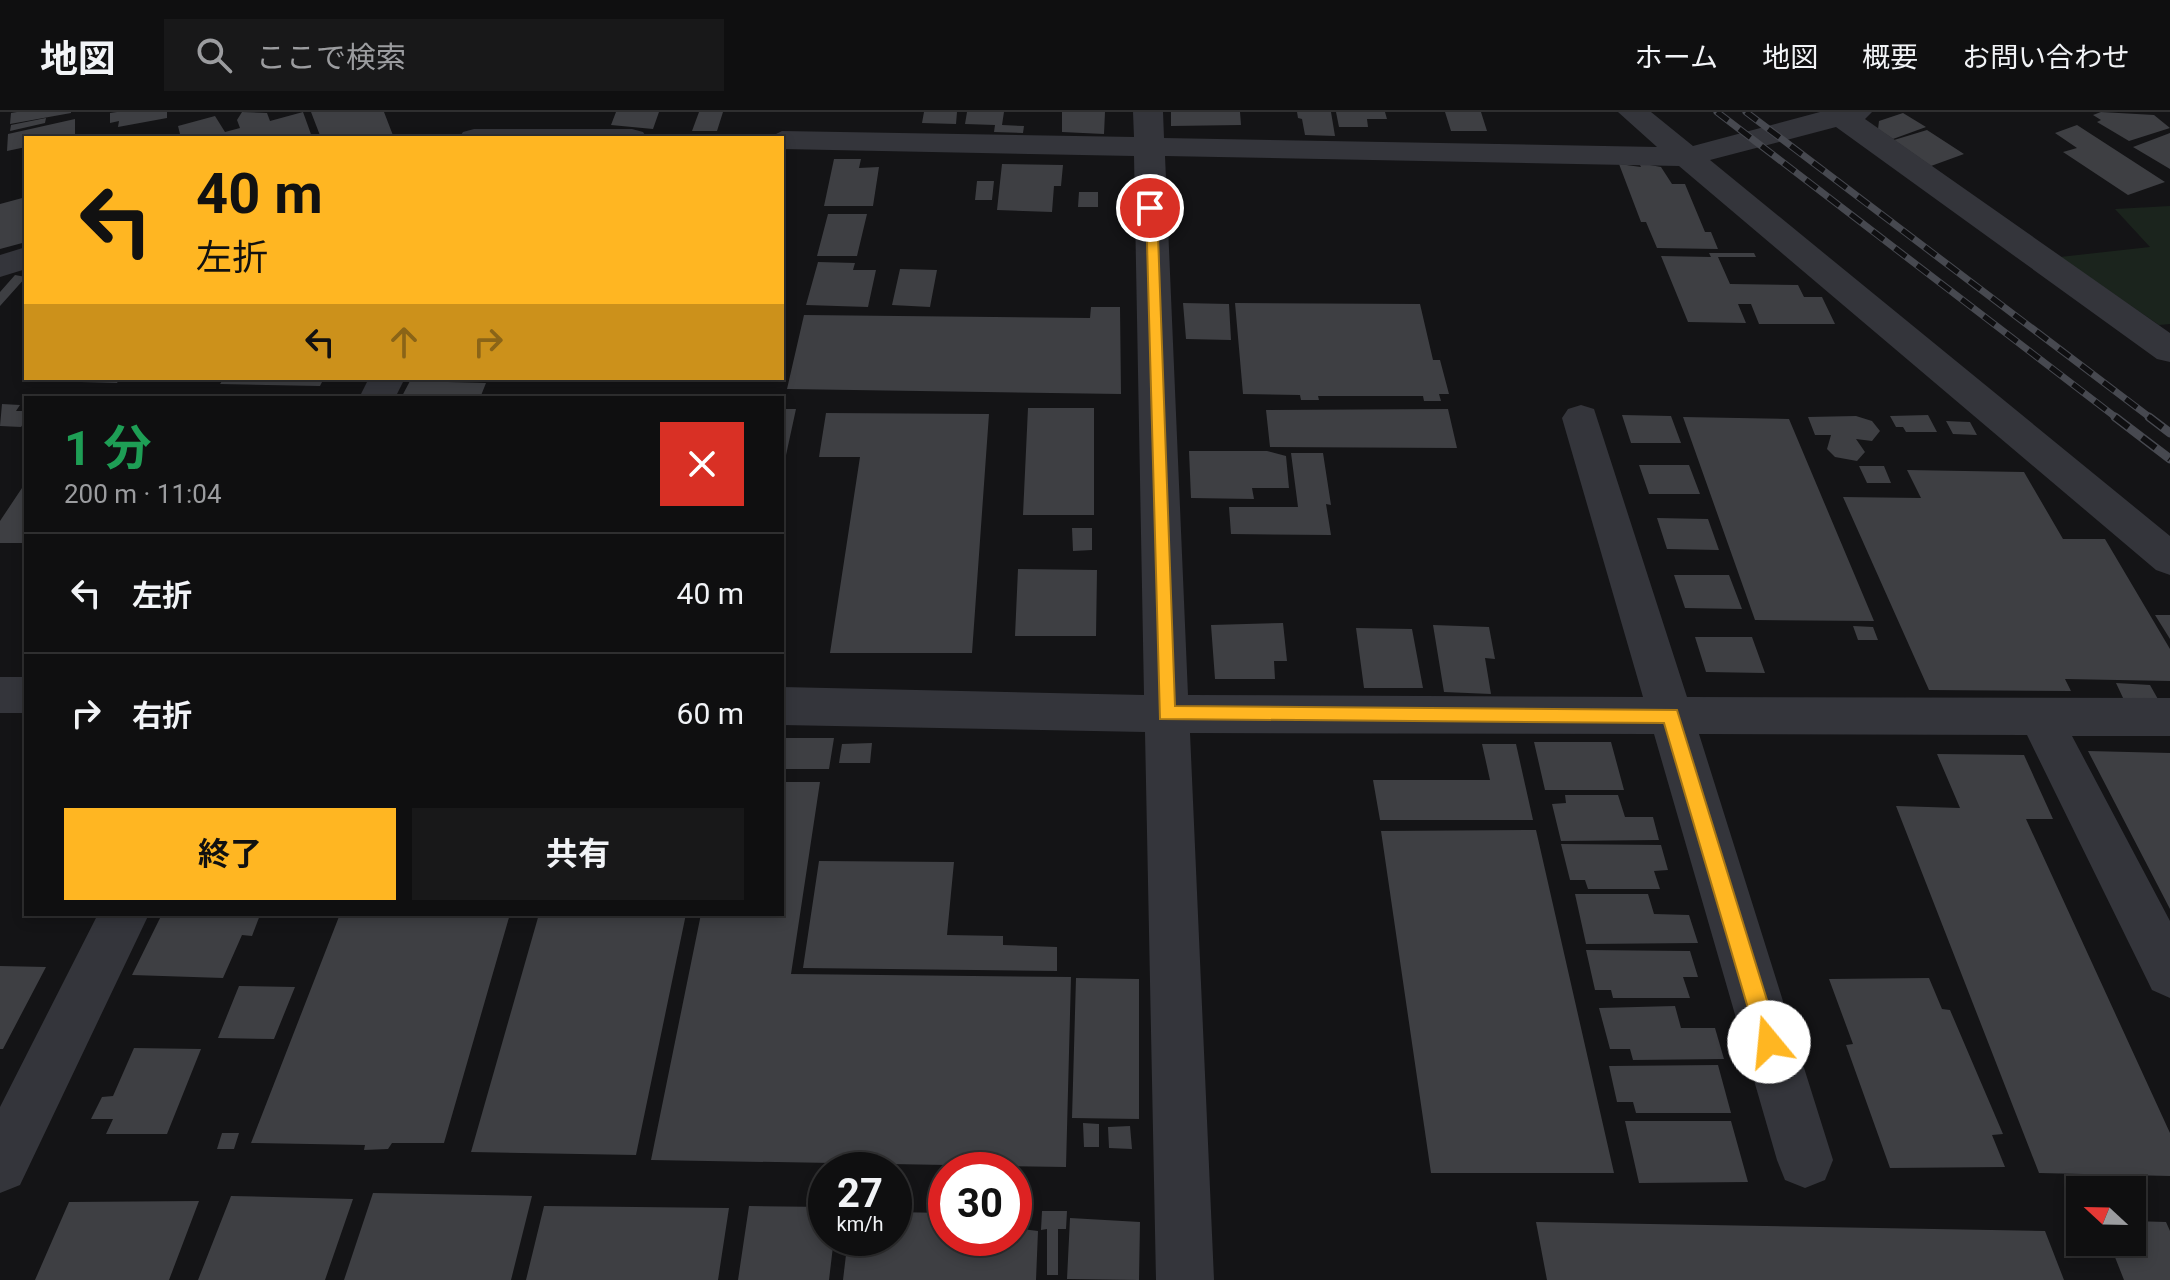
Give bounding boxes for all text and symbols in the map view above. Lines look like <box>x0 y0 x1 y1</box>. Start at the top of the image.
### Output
search box <box>164 19 724 91</box>
icon: search <box>192 33 236 77</box>
text: 地図 <box>40 37 116 81</box>
text: ここで検索 <box>256 40 406 75</box>
text: ホーム <box>1635 41 1718 74</box>
text: 地図 <box>1762 41 1818 74</box>
text: 概要 <box>1862 41 1918 74</box>
text: お問い合わせ <box>1962 41 2130 74</box>
text: 40 m <box>196 161 323 227</box>
icon: left <box>64 168 168 272</box>
pin <box>1116 174 1184 242</box>
icon: arrive <box>1128 186 1172 230</box>
text: 左折 <box>196 237 268 279</box>
icon: left <box>298 320 342 364</box>
icon: ahead <box>382 320 426 364</box>
icon: right <box>466 320 510 364</box>
text: 1 分 <box>64 420 151 477</box>
button: close <box>660 422 744 506</box>
text: 200 m · 11:04 <box>64 479 222 509</box>
icon: left <box>64 571 108 615</box>
text: 40 m <box>677 576 744 611</box>
text: 左折 <box>132 578 192 613</box>
icon: right <box>64 691 108 735</box>
text: 60 m <box>677 696 744 731</box>
text: 右折 <box>132 698 192 733</box>
button: 終了 <box>64 808 396 900</box>
button: 共有 <box>412 808 744 900</box>
position arrow <box>1727 1000 1811 1084</box>
speed limit sign: 30 <box>928 1152 1032 1256</box>
text: 27 <box>837 1170 883 1217</box>
north arrow <box>2066 1176 2146 1256</box>
map controls <box>2066 1176 2146 1256</box>
text: km/h <box>837 1212 883 1236</box>

